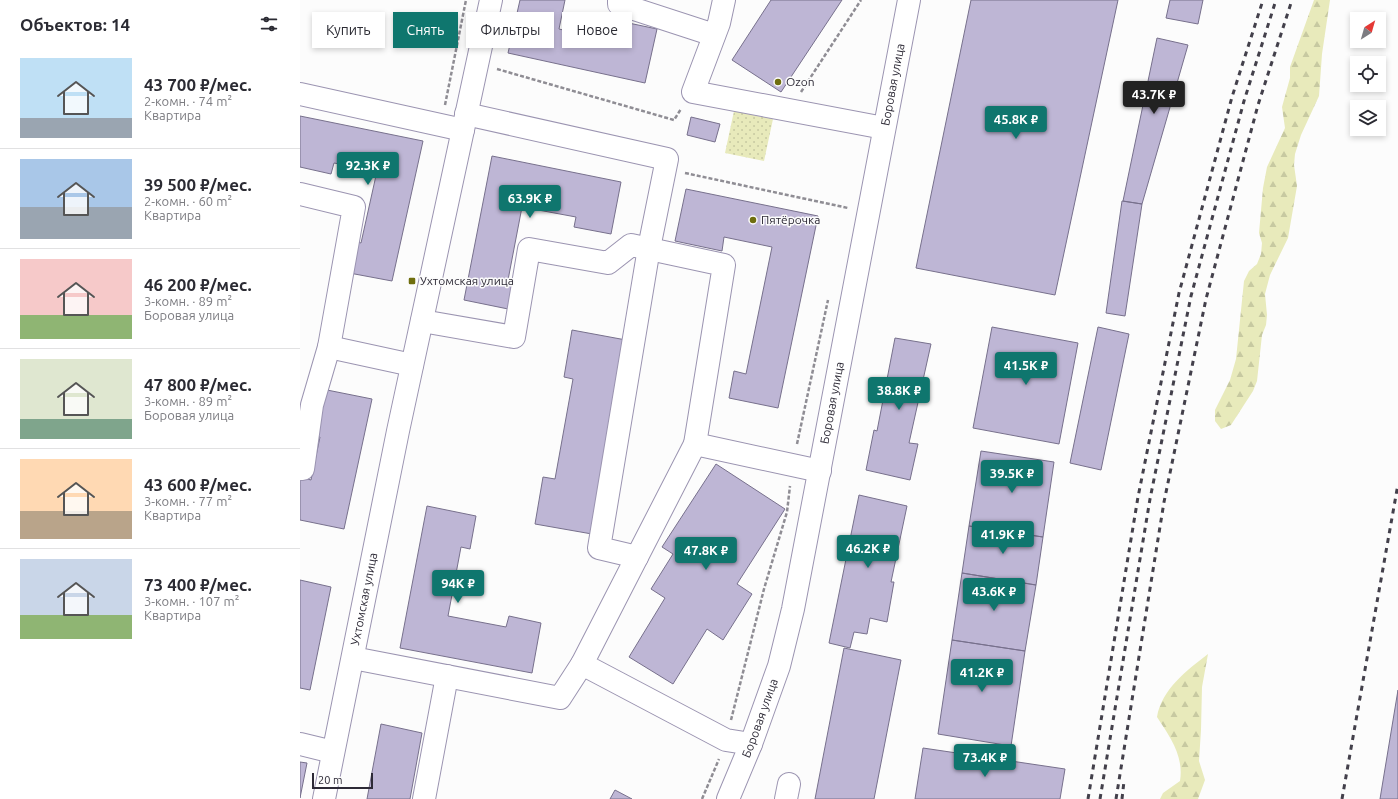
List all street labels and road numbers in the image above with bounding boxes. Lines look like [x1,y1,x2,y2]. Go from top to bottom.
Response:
street label: Боровая улица [878,42,907,127]
street label: Боровая улица [818,361,846,445]
street label: Ухтомская улица [348,552,379,646]
street label: Боровая улица [739,677,780,760]

